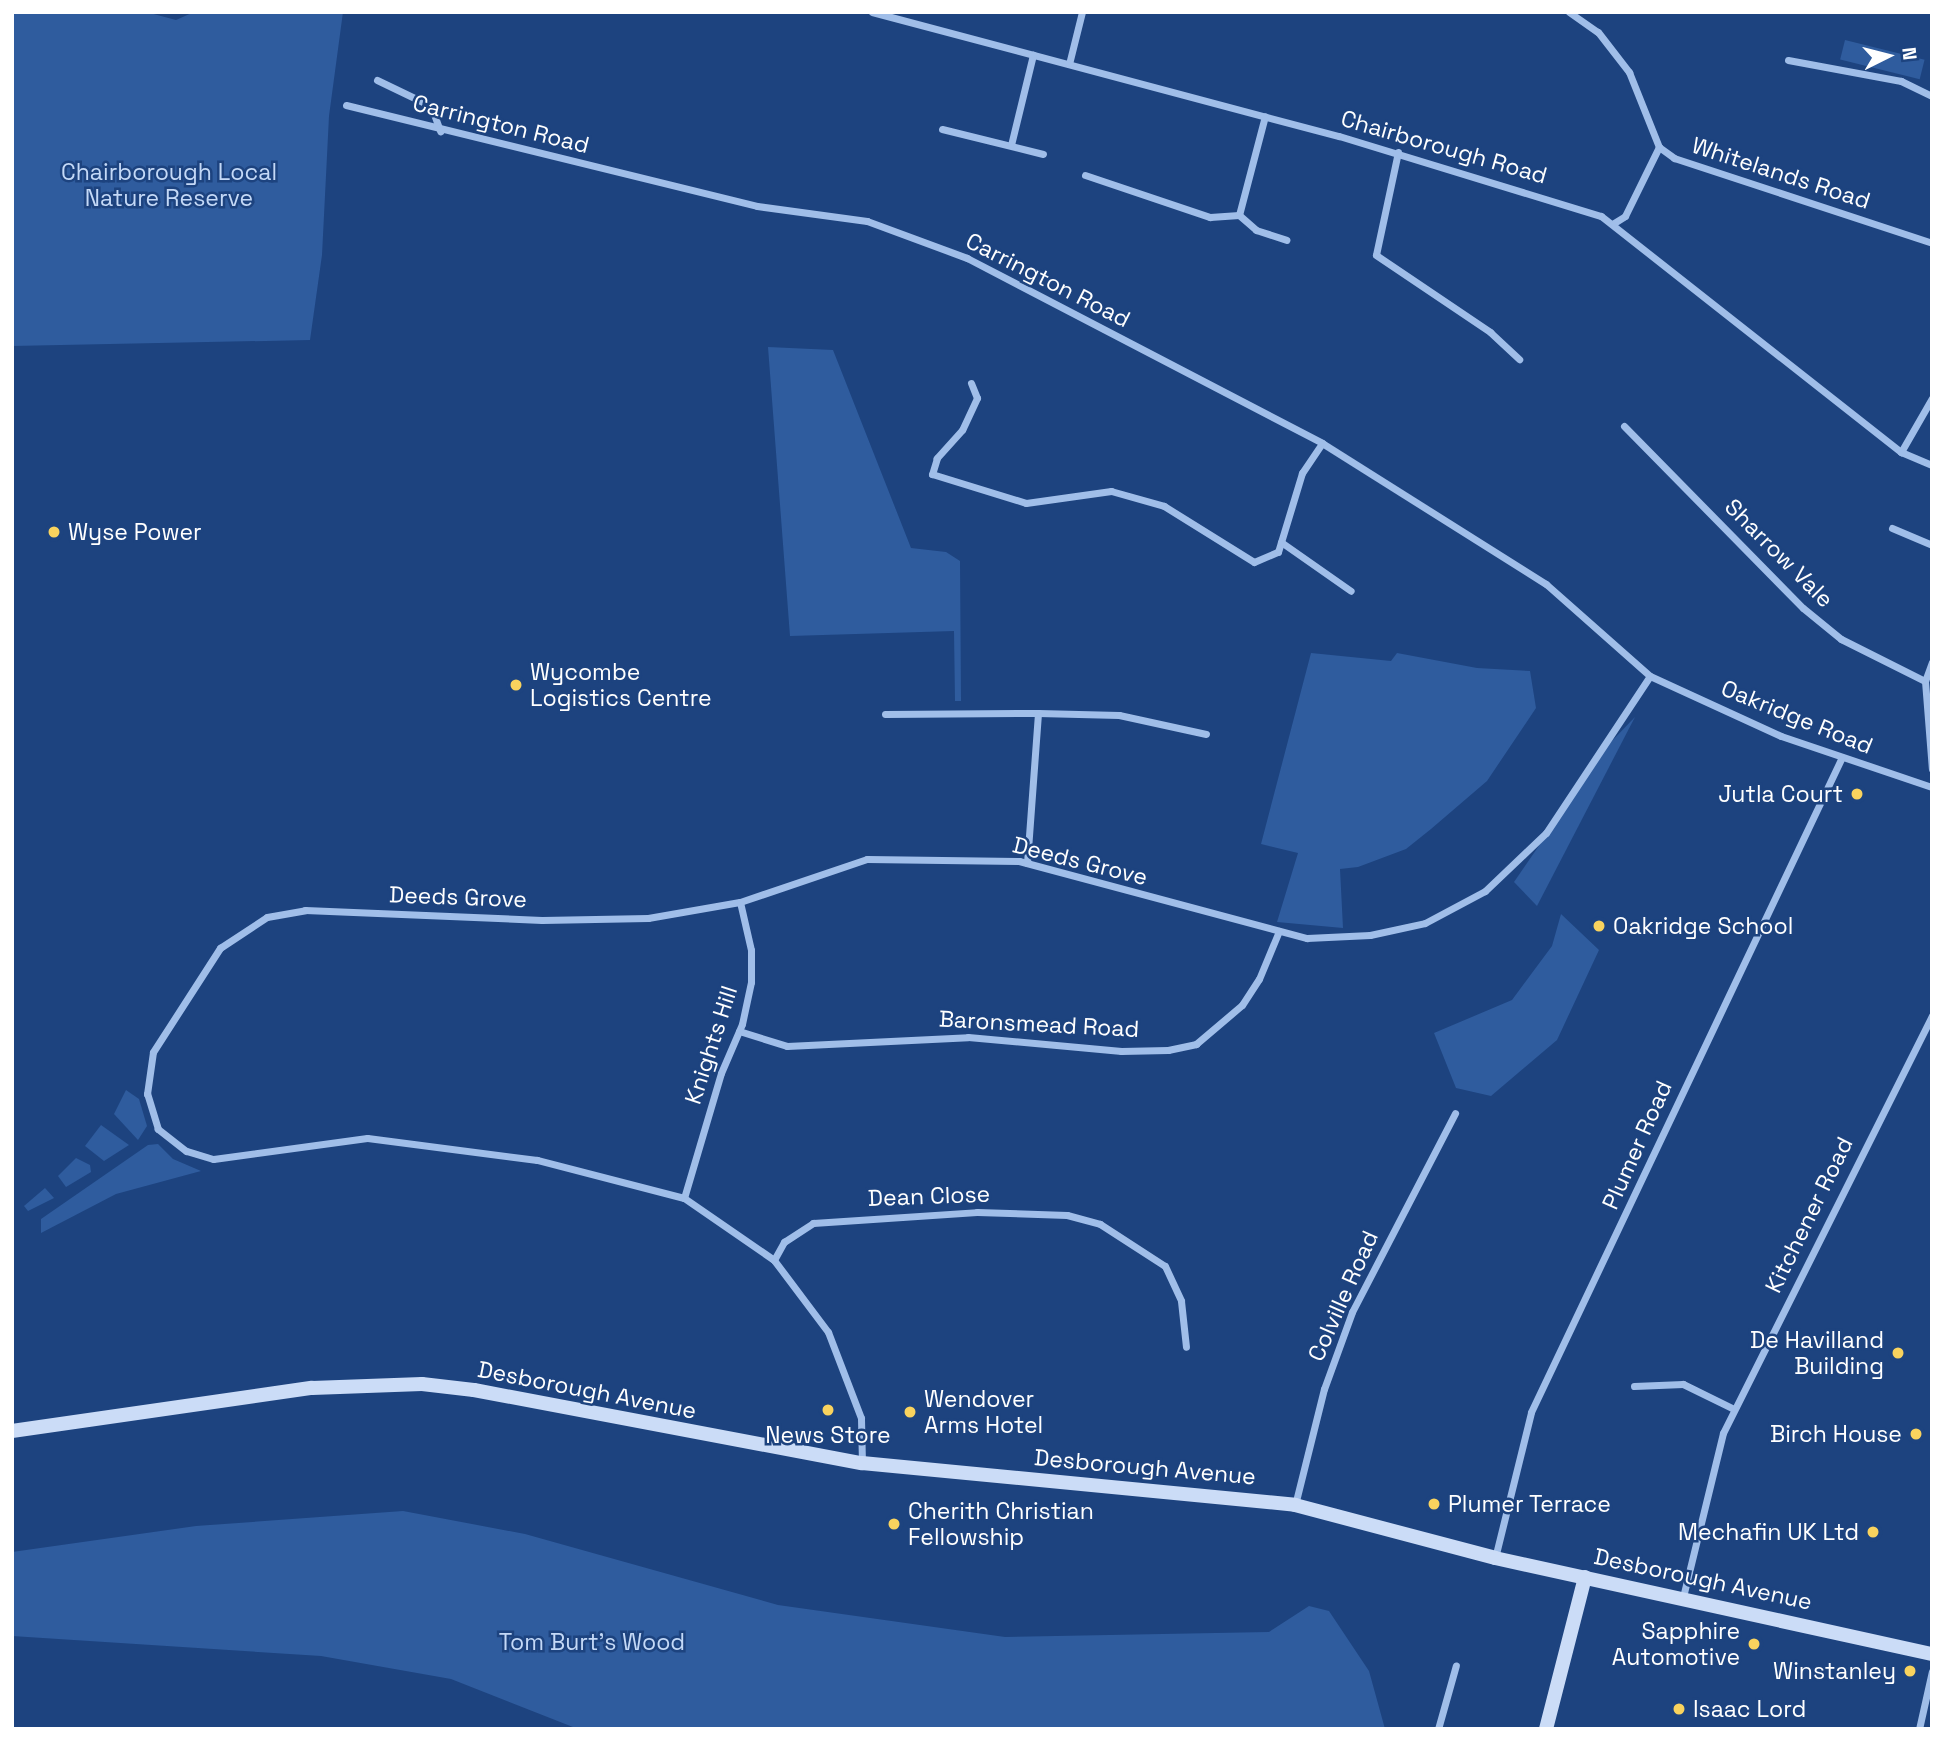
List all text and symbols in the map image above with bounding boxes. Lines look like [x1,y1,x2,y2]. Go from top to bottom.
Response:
north arrow [1853,21,1923,91]
text: N [1896,46,1922,61]
street label: Carrington Road [410,89,592,159]
street label: Chairborough Road [1338,104,1550,190]
street label: Whitelands Road [1688,131,1874,215]
park label: Chairborough Local Nature Reserve [61,158,277,212]
street label: Carrington Road [961,227,1135,333]
street label: Sharrow Vale [1719,493,1839,613]
place label: Wyse Power [68,518,202,546]
marker: Wyse Power [46,524,62,540]
place label: Wycombe Logistics Centre [530,658,712,712]
street label: Oakridge Road [1717,674,1877,760]
marker: Wycombe Logistics Centre [508,677,524,693]
place label: Jutla Court [1718,780,1843,808]
marker: Jutla Court [1849,786,1865,802]
street label: Deeds Grove [1010,831,1150,891]
street label: Deeds Grove [389,881,527,913]
place label: Oakridge School [1613,912,1793,940]
marker: Oakridge School [1591,918,1607,934]
street label: Knights Hill [679,982,743,1108]
street label: Baronsmead Road [938,1005,1140,1043]
street label: Plumer Road [1596,1076,1678,1214]
street label: Kitchener Road [1759,1133,1859,1297]
street label: Dean Close [867,1180,991,1212]
street label: Colville Road [1302,1226,1384,1366]
place label: De Havilland Building [1750,1326,1884,1380]
marker: De Havilland Building [1890,1345,1906,1361]
street label: Desborough Avenue [475,1355,699,1425]
place label: Wendover Arms Hotel [924,1385,1043,1439]
marker: News Store [820,1402,836,1418]
marker: Wendover Arms Hotel [902,1404,918,1420]
place label: Birch House [1770,1420,1902,1448]
place label: News Store [765,1421,891,1449]
marker: Birch House [1908,1426,1924,1442]
street label: Desborough Avenue [1033,1444,1257,1490]
place label: Plumer Terrace [1448,1490,1612,1518]
marker: Plumer Terrace [1426,1496,1442,1512]
place label: Cherith Christian Fellowship [908,1497,1094,1551]
marker: Cherith Christian Fellowship [886,1516,902,1532]
place label: Mechafin UK Ltd [1678,1518,1859,1546]
marker: Mechafin UK Ltd [1865,1524,1881,1540]
street label: Desborough Avenue [1591,1542,1815,1616]
place label: Sapphire Automotive [1612,1617,1740,1671]
park label: Tom Burt's Wood [499,1628,685,1656]
marker: Sapphire Automotive [1746,1636,1762,1652]
place label: Winstanley [1773,1657,1896,1685]
marker: Winstanley [1902,1663,1918,1679]
place label: Isaac Lord [1693,1695,1806,1723]
marker: Isaac Lord [1671,1701,1687,1717]

